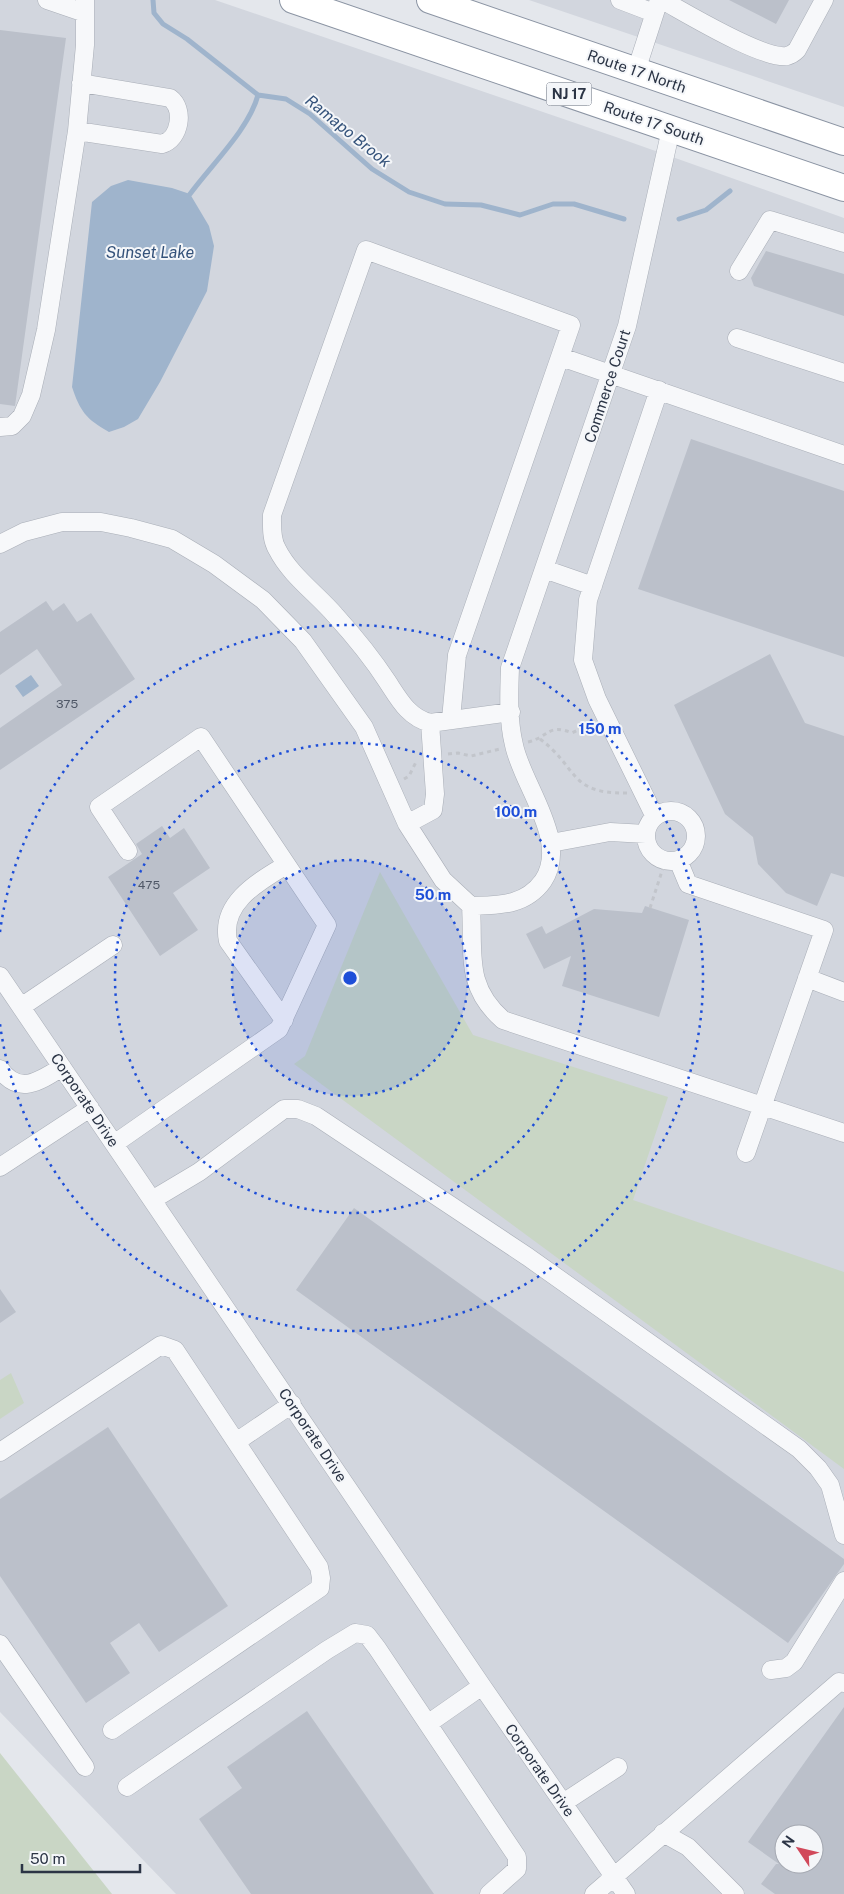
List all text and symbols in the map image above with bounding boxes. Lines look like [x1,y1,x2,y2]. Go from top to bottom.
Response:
street label: Route 17 North [585,46,689,96]
road number: NJ 17 [546,82,592,106]
water label: Ramapo Brook [301,91,395,171]
street label: Route 17 South [601,98,707,148]
water label: Sunset Lake [106,243,195,262]
street label: Commerce Court [581,327,633,445]
house number: 375 [56,697,78,711]
text: 150 m [578,720,622,737]
text: 100 m [495,803,537,820]
house number: 475 [138,878,161,892]
text: 50 m [415,886,451,903]
centre of rings [341,969,359,987]
street label: Corporate Drive [47,1050,123,1150]
street label: Corporate Drive [275,1385,351,1485]
street label: Corporate Drive [502,1720,578,1820]
north arrow [774,1824,824,1874]
text: N [779,1832,798,1851]
scale bar [22,1842,140,1874]
text: 50 m [30,1850,65,1867]

